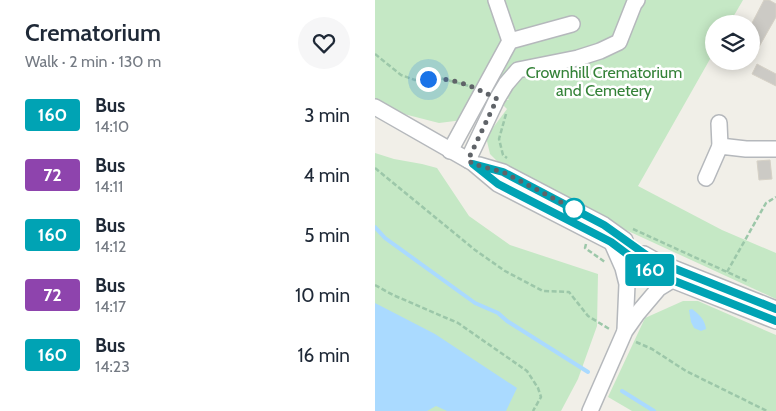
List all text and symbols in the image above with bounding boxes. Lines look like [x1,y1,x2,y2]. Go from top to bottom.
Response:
map controls [705,15,760,70]
button: layers [705,15,760,70]
button: heart [298,17,350,69]
text: Crematorium [25,18,161,47]
text: Walk · 2 min · 130 m [25,52,161,71]
park label: Crownhill Crematorium and Cemetery [526,63,682,100]
your location [416,67,441,92]
text: Bus [95,94,125,117]
text: 160 [38,104,67,126]
text: 3 min [304,104,350,127]
text: 14:10 [95,117,129,136]
text: Bus [95,154,125,177]
text: 72 [43,164,62,186]
text: 4 min [303,164,350,187]
text: 14:11 [95,177,123,196]
unlabelled marker [563,198,585,220]
text: Bus [95,214,125,237]
text: 160 [38,224,67,246]
text: 5 min [304,224,350,247]
text: 14:12 [95,237,126,256]
line badge: 160 [621,254,679,286]
text: 160 [635,259,665,281]
text: Bus [95,274,125,297]
text: 72 [43,284,62,306]
text: 10 min [295,284,350,307]
text: 14:17 [95,297,126,316]
text: Bus [95,334,125,357]
text: 160 [38,344,67,366]
text: 16 min [297,344,350,367]
text: 14:23 [95,357,130,376]

